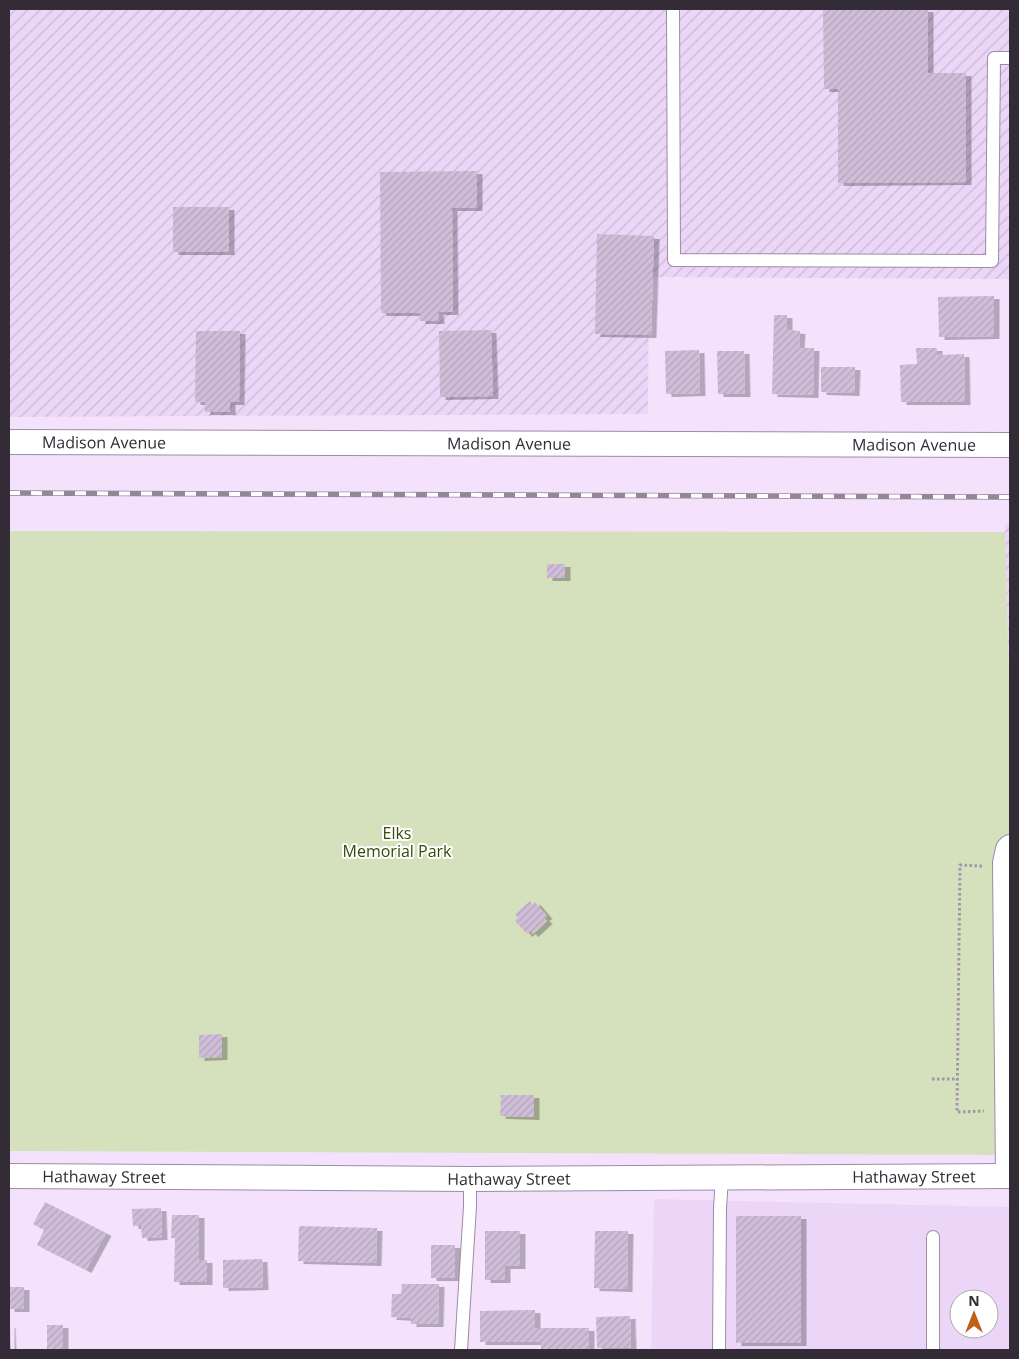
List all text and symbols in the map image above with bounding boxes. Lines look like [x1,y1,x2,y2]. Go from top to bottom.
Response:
street label: Madison Avenue [42,431,166,453]
street label: Madison Avenue [447,432,571,455]
street label: Madison Avenue [852,434,976,456]
park label: Elks Memorial Park [343,822,452,862]
street label: Hathaway Street [42,1165,166,1188]
street label: Hathaway Street [852,1165,976,1188]
street label: Hathaway Street [447,1167,571,1190]
north arrow [949,1289,999,1339]
text: N [968,1291,980,1310]

